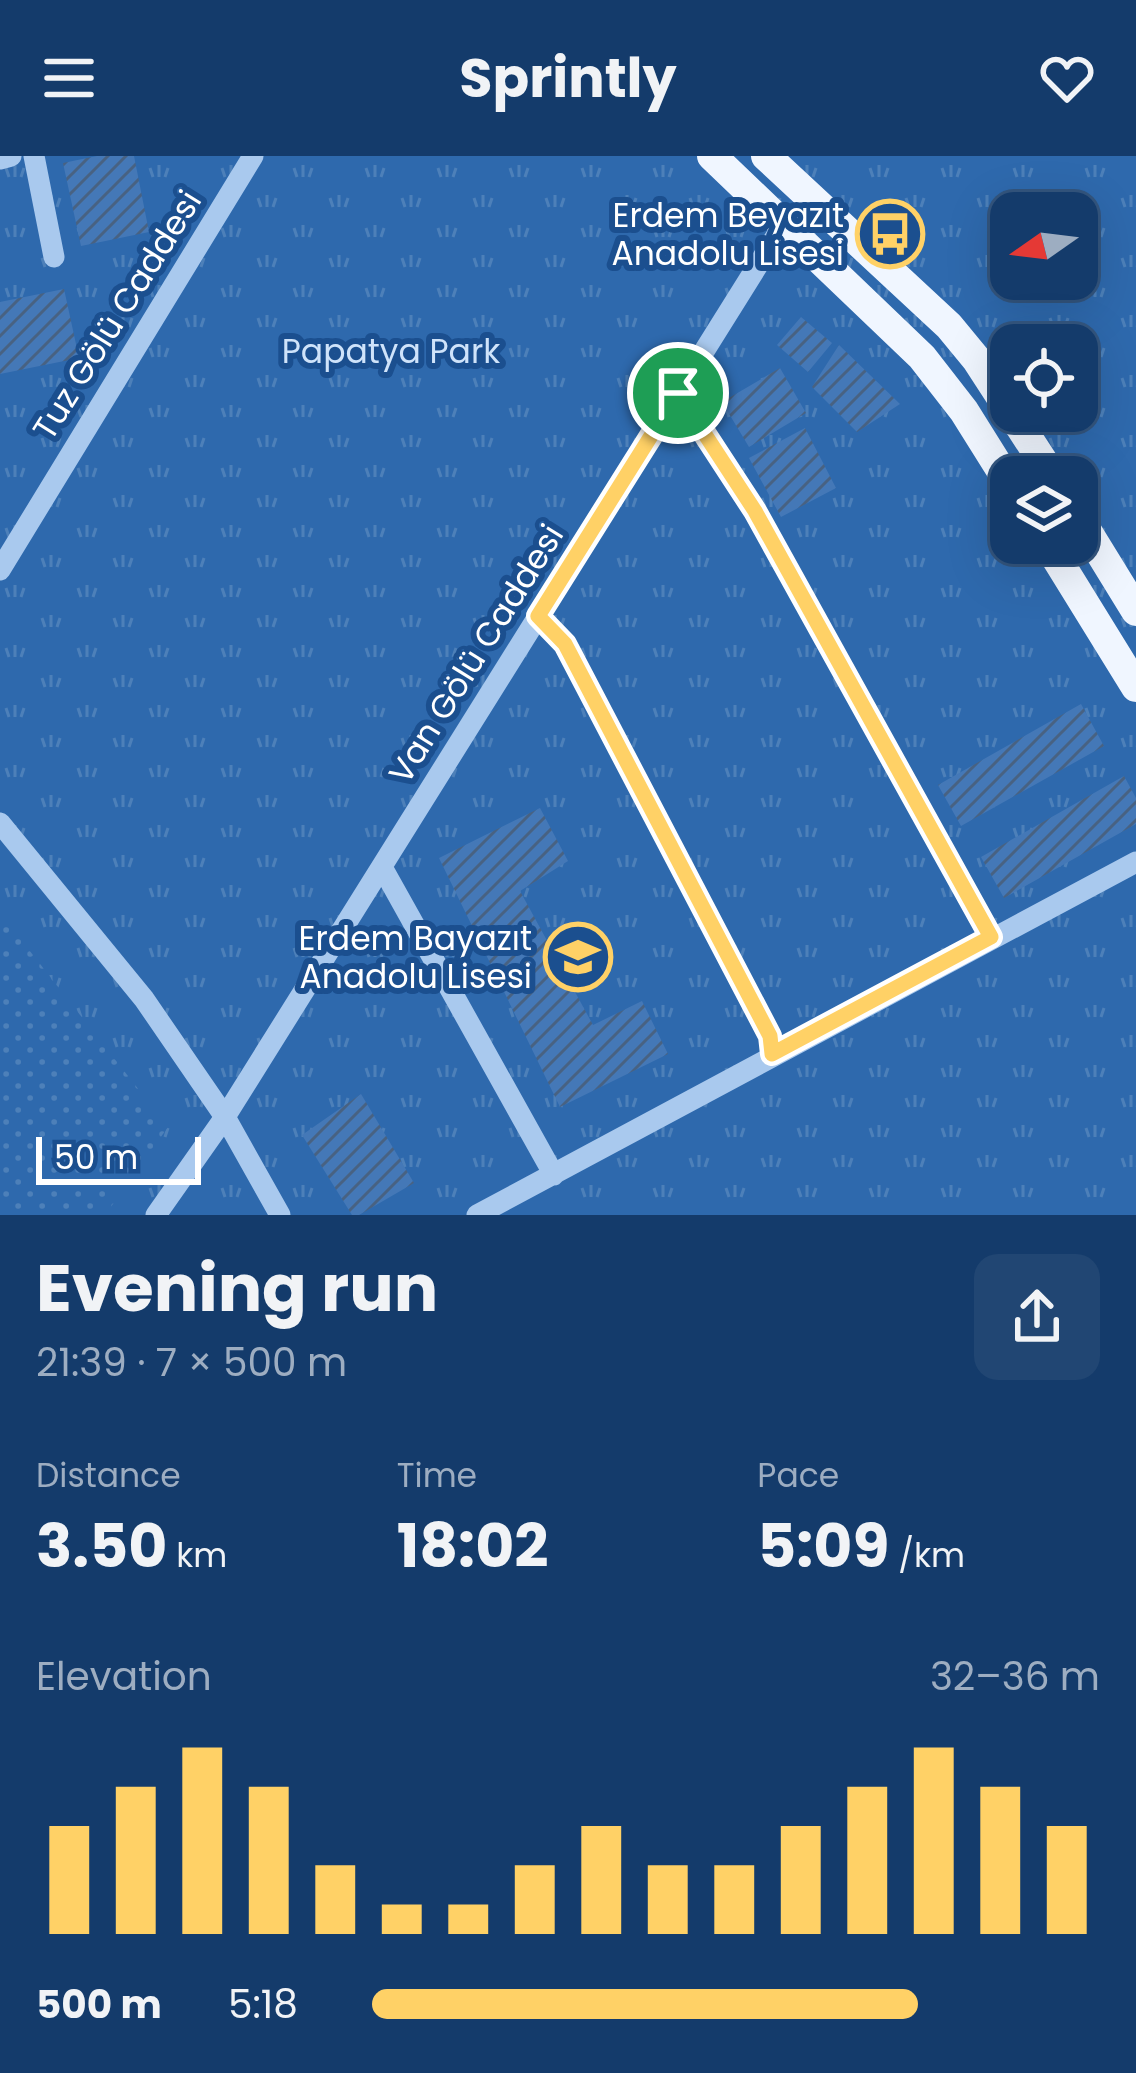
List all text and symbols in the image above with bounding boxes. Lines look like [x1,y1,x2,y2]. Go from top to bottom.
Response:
text: Sprintly [459,40,677,116]
icon: menu [36,45,102,111]
icon: heart [1034,45,1100,111]
street label: Tuz Gölü Caddesi [21,181,213,449]
place label: Erdem Beyazıt Anadolu Lisesi [611,192,844,277]
north arrow [990,192,1098,300]
map controls [990,192,1098,564]
bus stop icon: Erdem Beyazıt Anadolu Lisesi [855,199,925,269]
button: locate [990,324,1098,432]
park label: Papatya Park [282,328,500,375]
pin [627,342,729,444]
icon: arrive [645,360,711,426]
button: layers [990,456,1098,564]
street label: Van Gölü Caddesi [377,515,575,793]
place label: Erdem Bayazıt Anadolu Lisesi [299,915,532,1000]
school or university icon: Erdem Bayazıt Anadolu Lisesi [543,922,613,992]
scale bar [36,1131,201,1184]
text: 50 m [54,1134,138,1181]
text: Evening run [36,1242,438,1334]
button: share [974,1254,1100,1380]
text: 21:39 · 7 × 500 m [36,1335,347,1390]
text: Distance [36,1452,181,1499]
text: Time [397,1452,477,1499]
text: Pace [757,1452,839,1499]
text: 3.50 [36,1504,167,1588]
text: 18:02 [397,1504,549,1588]
text: 5:09 [757,1504,889,1588]
text: km [167,1532,227,1579]
text: /km [889,1532,965,1579]
text: Elevation [36,1649,212,1704]
text: 32–36 m [930,1649,1100,1704]
text: 500 m [36,1977,162,2032]
text: 5:18 [228,1977,298,2032]

